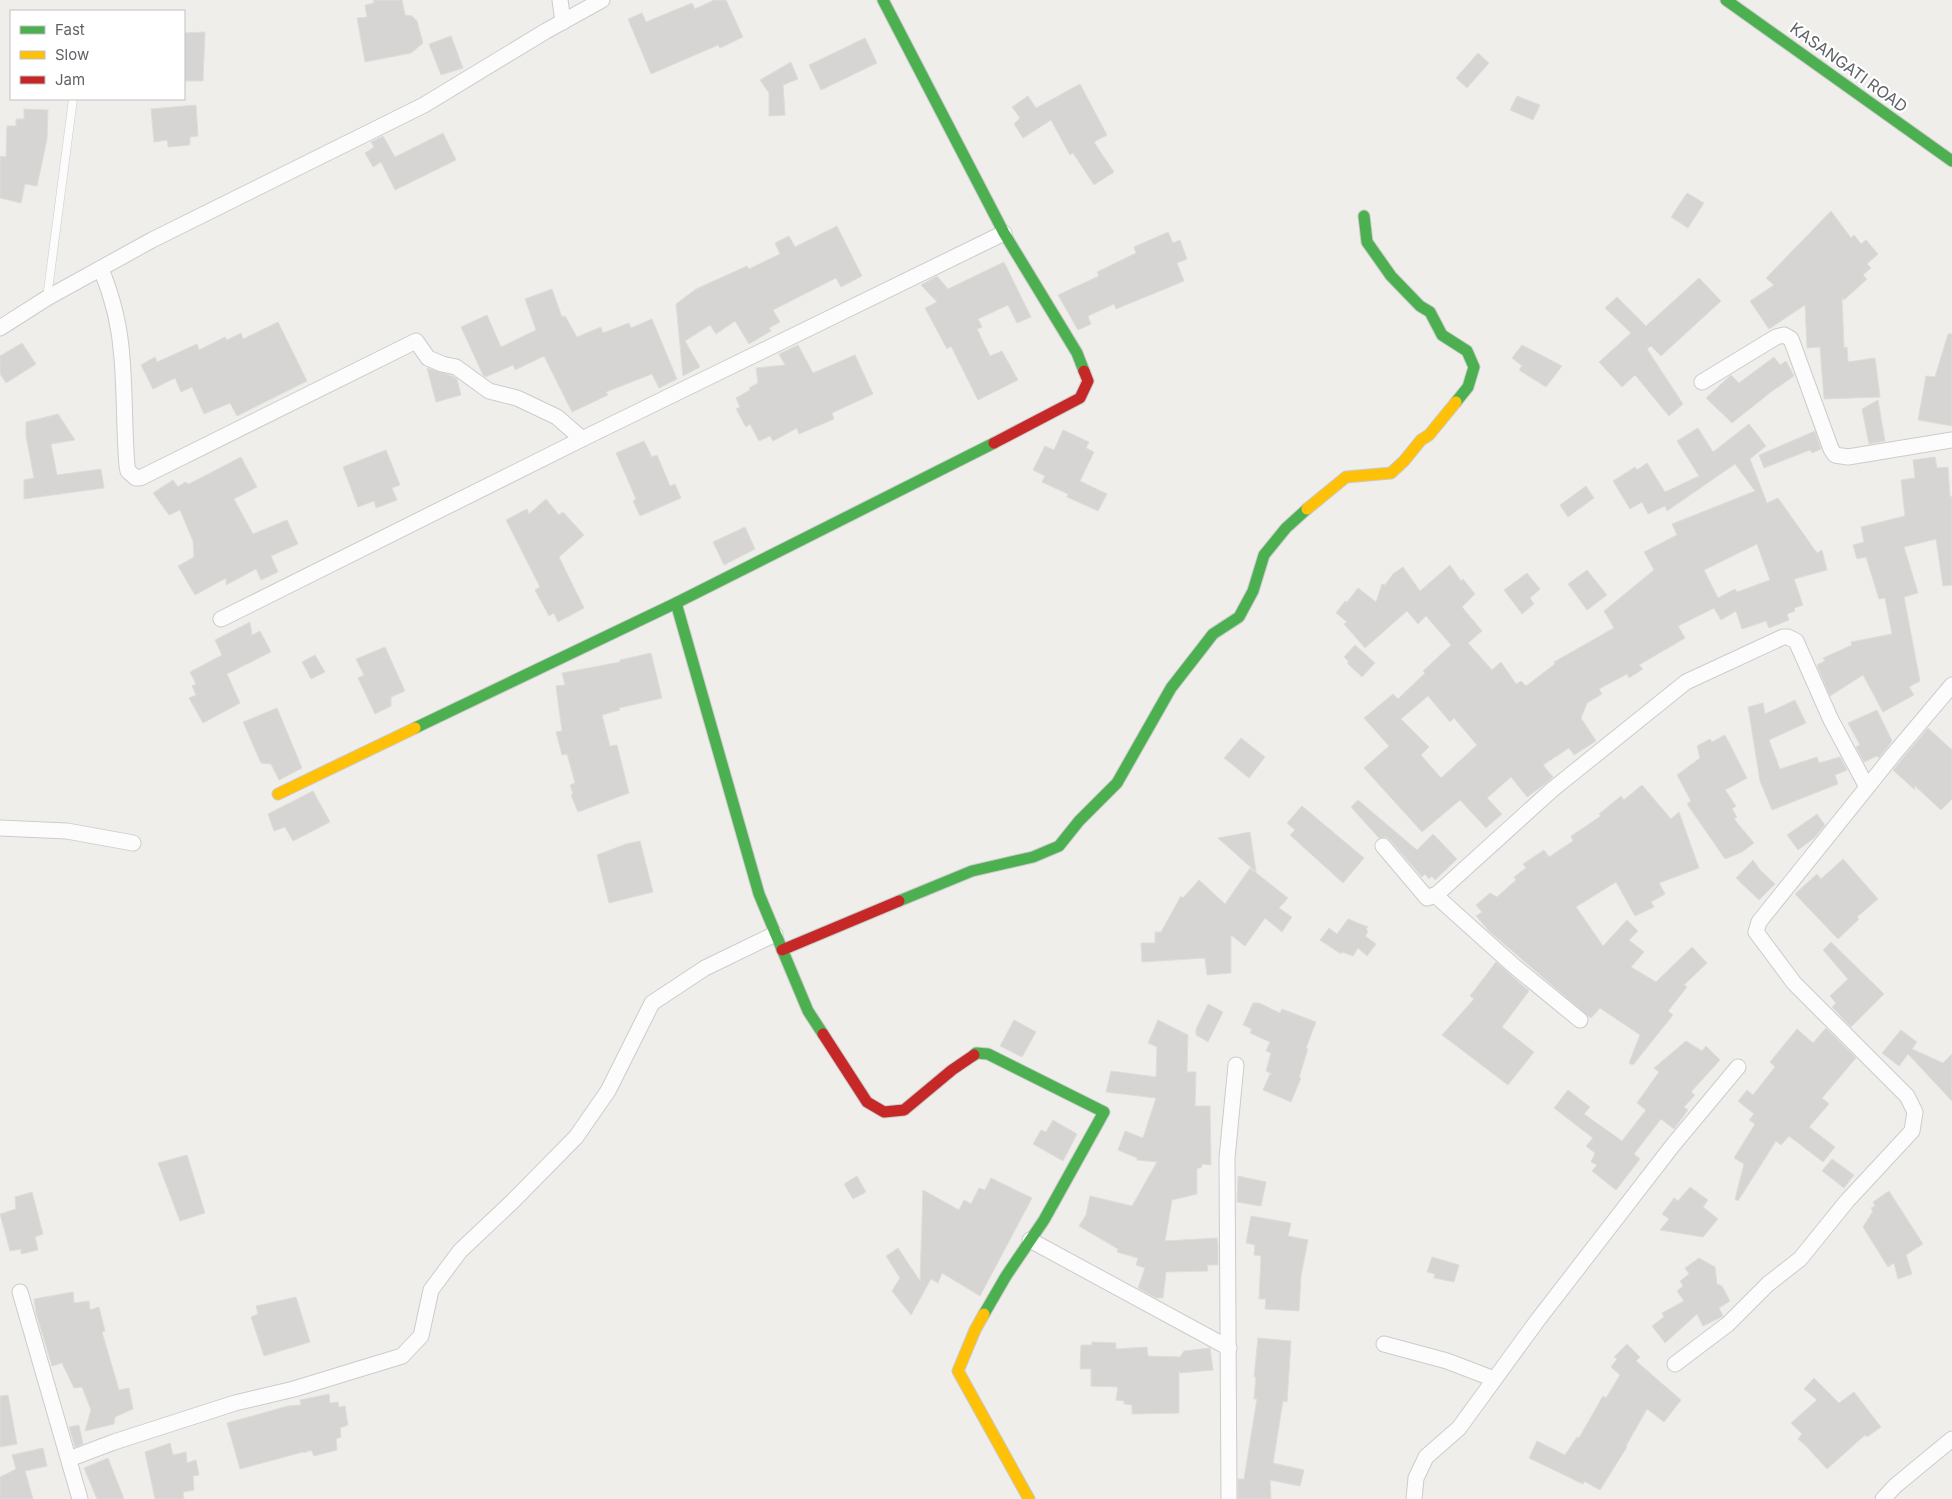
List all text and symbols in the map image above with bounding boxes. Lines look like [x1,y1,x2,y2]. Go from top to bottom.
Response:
legend [10,10,185,100]
street label: KASANGATI ROAD [1786,18,1912,116]
text: Fast [55,20,85,39]
text: Slow [55,45,89,64]
text: Jam [55,70,85,89]

